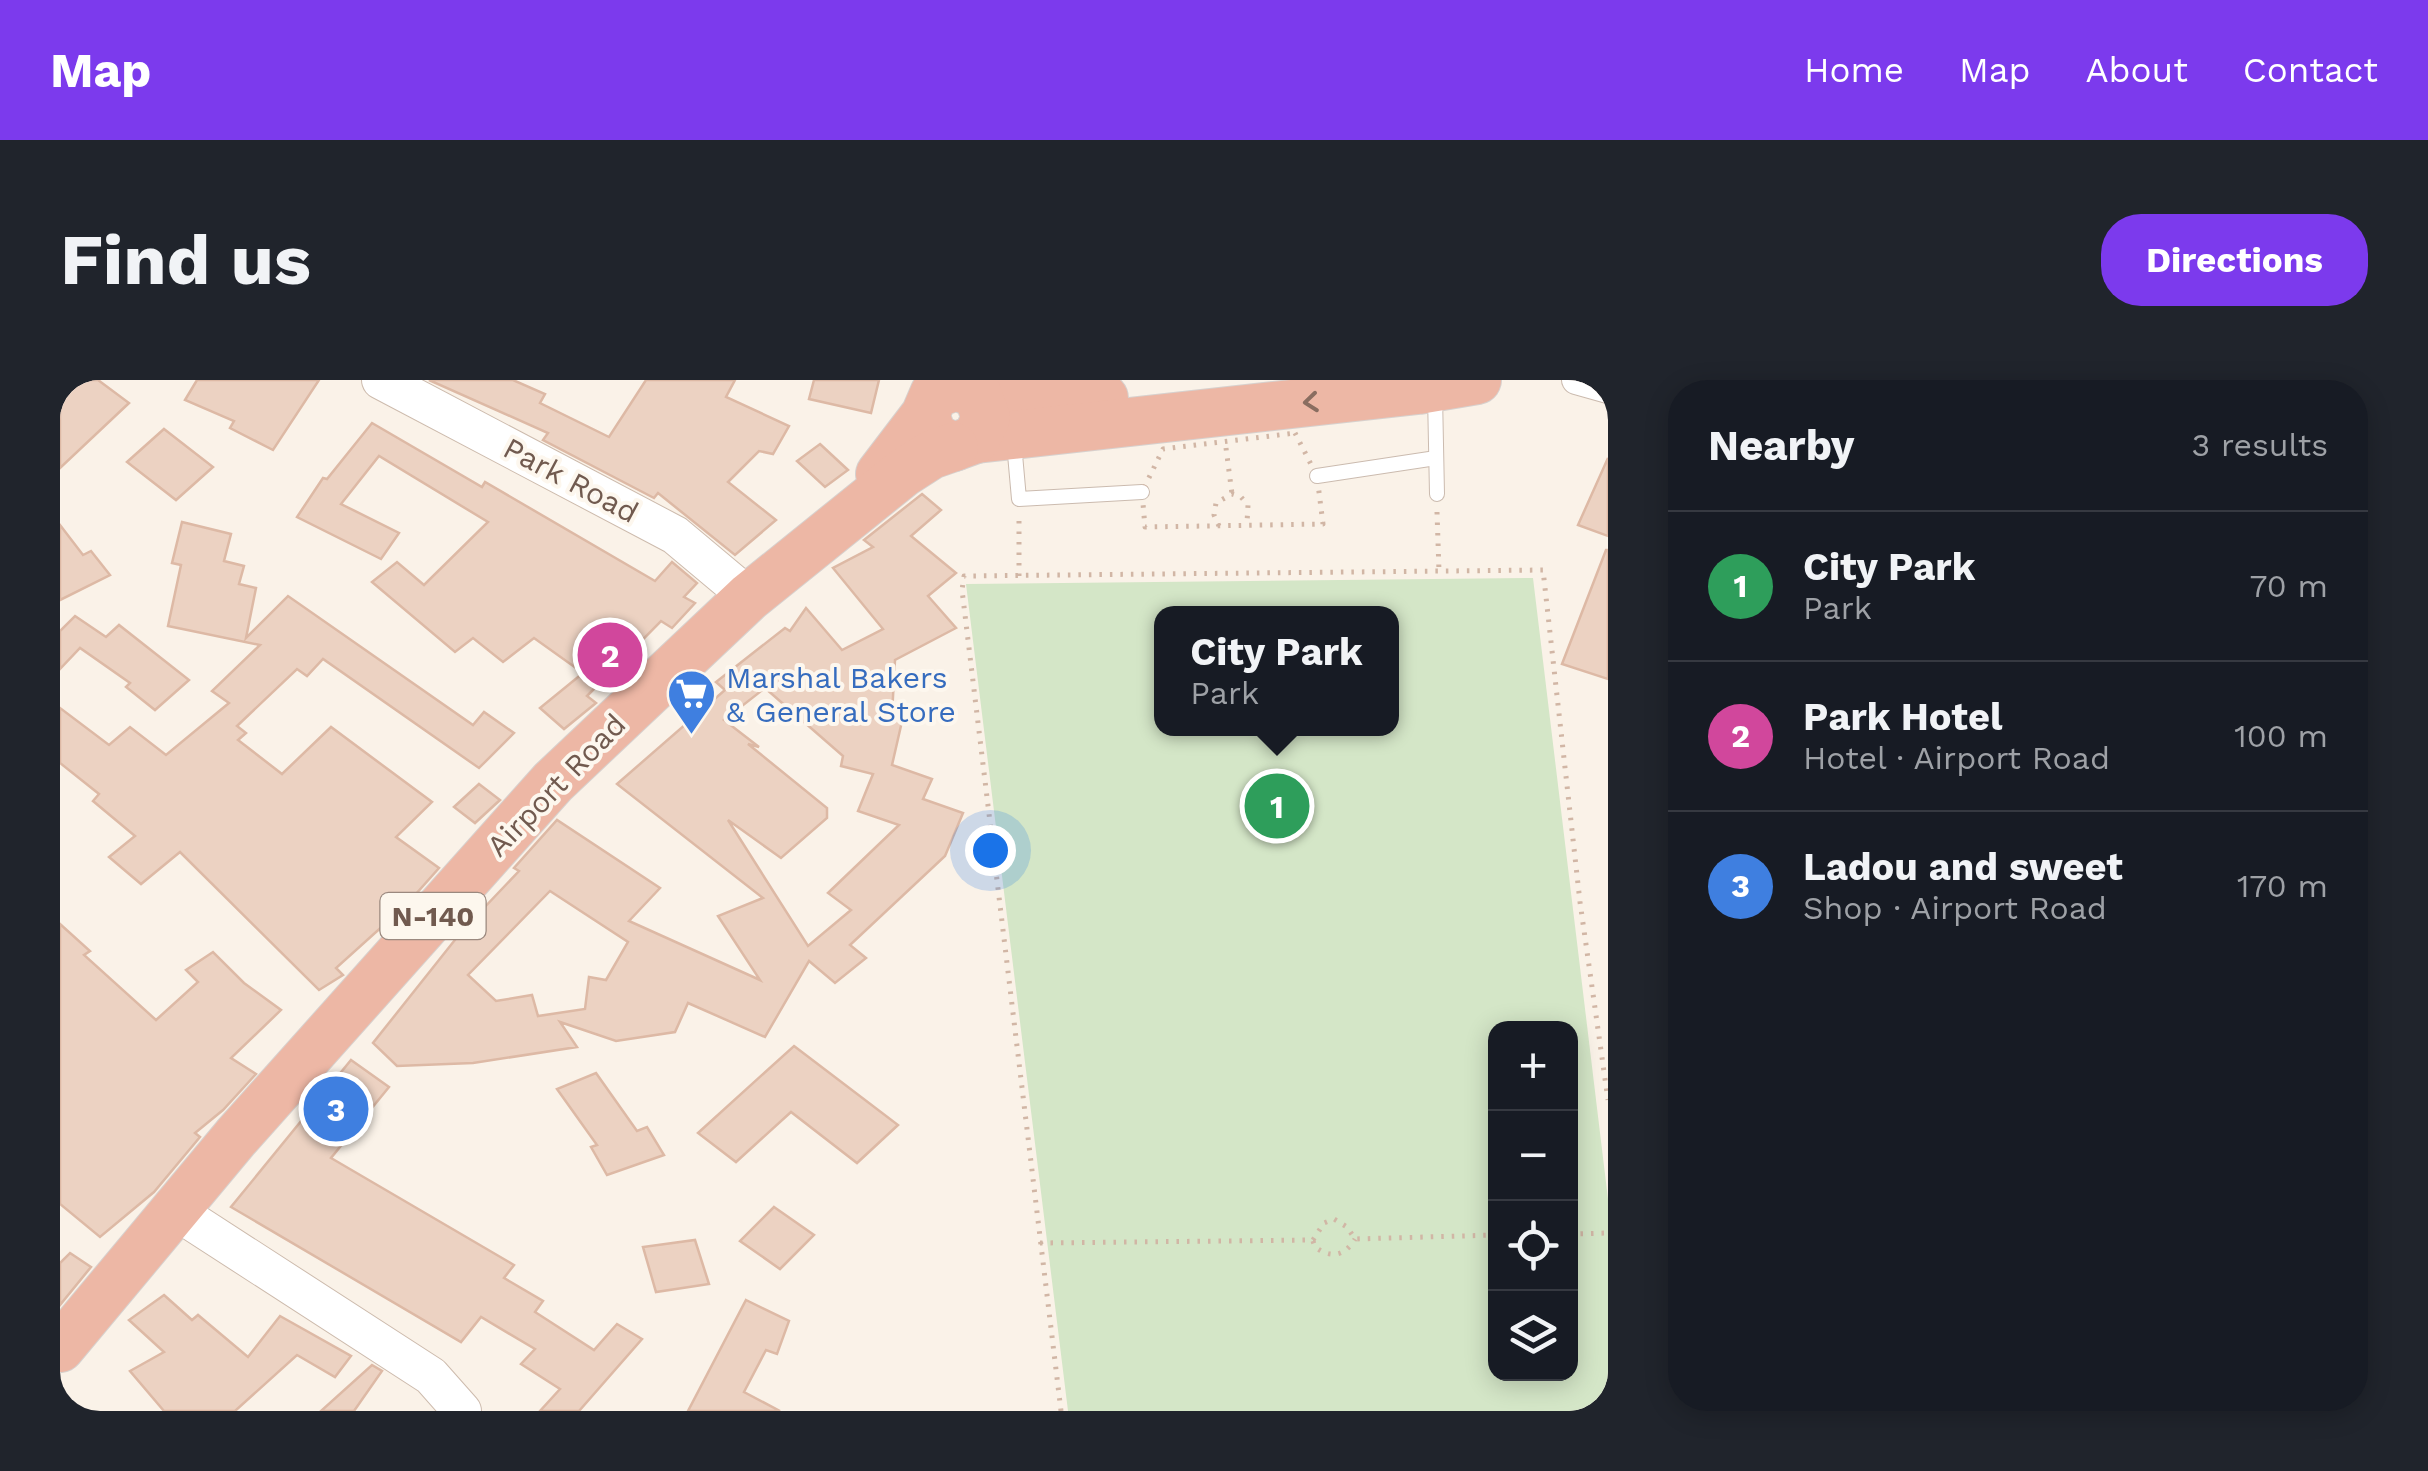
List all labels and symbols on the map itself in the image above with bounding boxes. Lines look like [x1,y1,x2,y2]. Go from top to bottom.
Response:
one-way arrow [1303,391,1319,412]
street label: Park Road [498,430,644,530]
pin: 2 [578,618,642,692]
place label: Marshal Bakers & General Store [726,660,956,729]
supermarket icon: Marshal Bakers & General Store [665,668,717,736]
street label: Airport Road [479,707,633,863]
pin: 1 [1244,768,1310,844]
your location [965,825,1016,876]
road number: N-140 [380,893,486,939]
pin: 3 [304,1072,368,1146]

